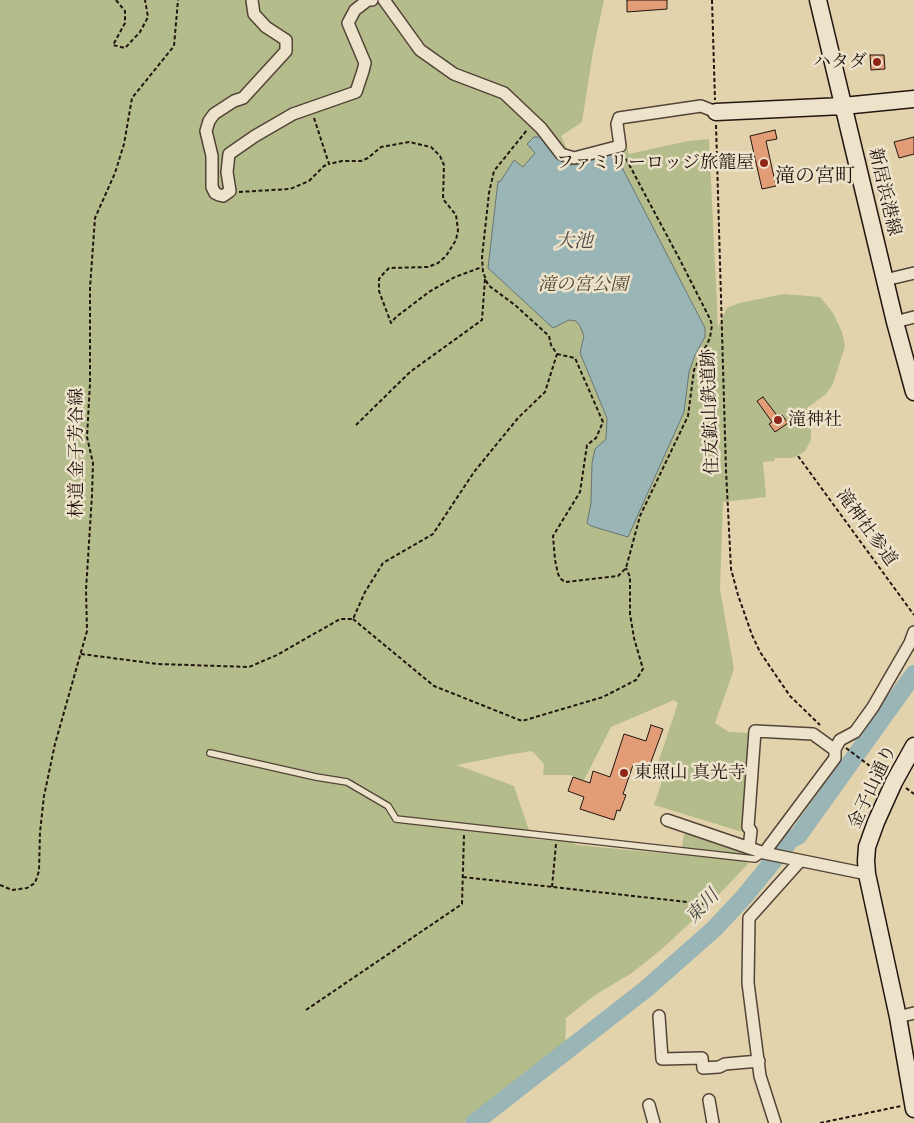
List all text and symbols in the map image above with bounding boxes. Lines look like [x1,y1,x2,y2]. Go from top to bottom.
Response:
place label: ハタダ [813,51,867,73]
marker: ハタダ [871,56,883,68]
street label: 新居浜港線 [863,146,905,238]
place label: ファミリーロッジ旅籠屋 [556,152,754,174]
marker: ファミリーロッジ旅籠屋 [758,157,770,169]
district label: 滝の宮町 [775,165,855,189]
water label: 大池 [555,231,593,253]
park label: 滝の宮公園 [538,274,628,296]
street label: 住友鉱山鉄道跡 [698,349,724,475]
street label: 林道 金子芳谷線 [66,388,88,518]
place label: 滝神社 [788,409,842,431]
marker: 滝神社 [772,414,784,426]
street label: 滝神社参道 [831,485,901,571]
street label: 金子山通り [844,742,902,832]
place label: 東照山 真光寺 [634,762,746,784]
marker: 東照山 真光寺 [618,767,630,779]
water label: 東川 [682,885,724,929]

